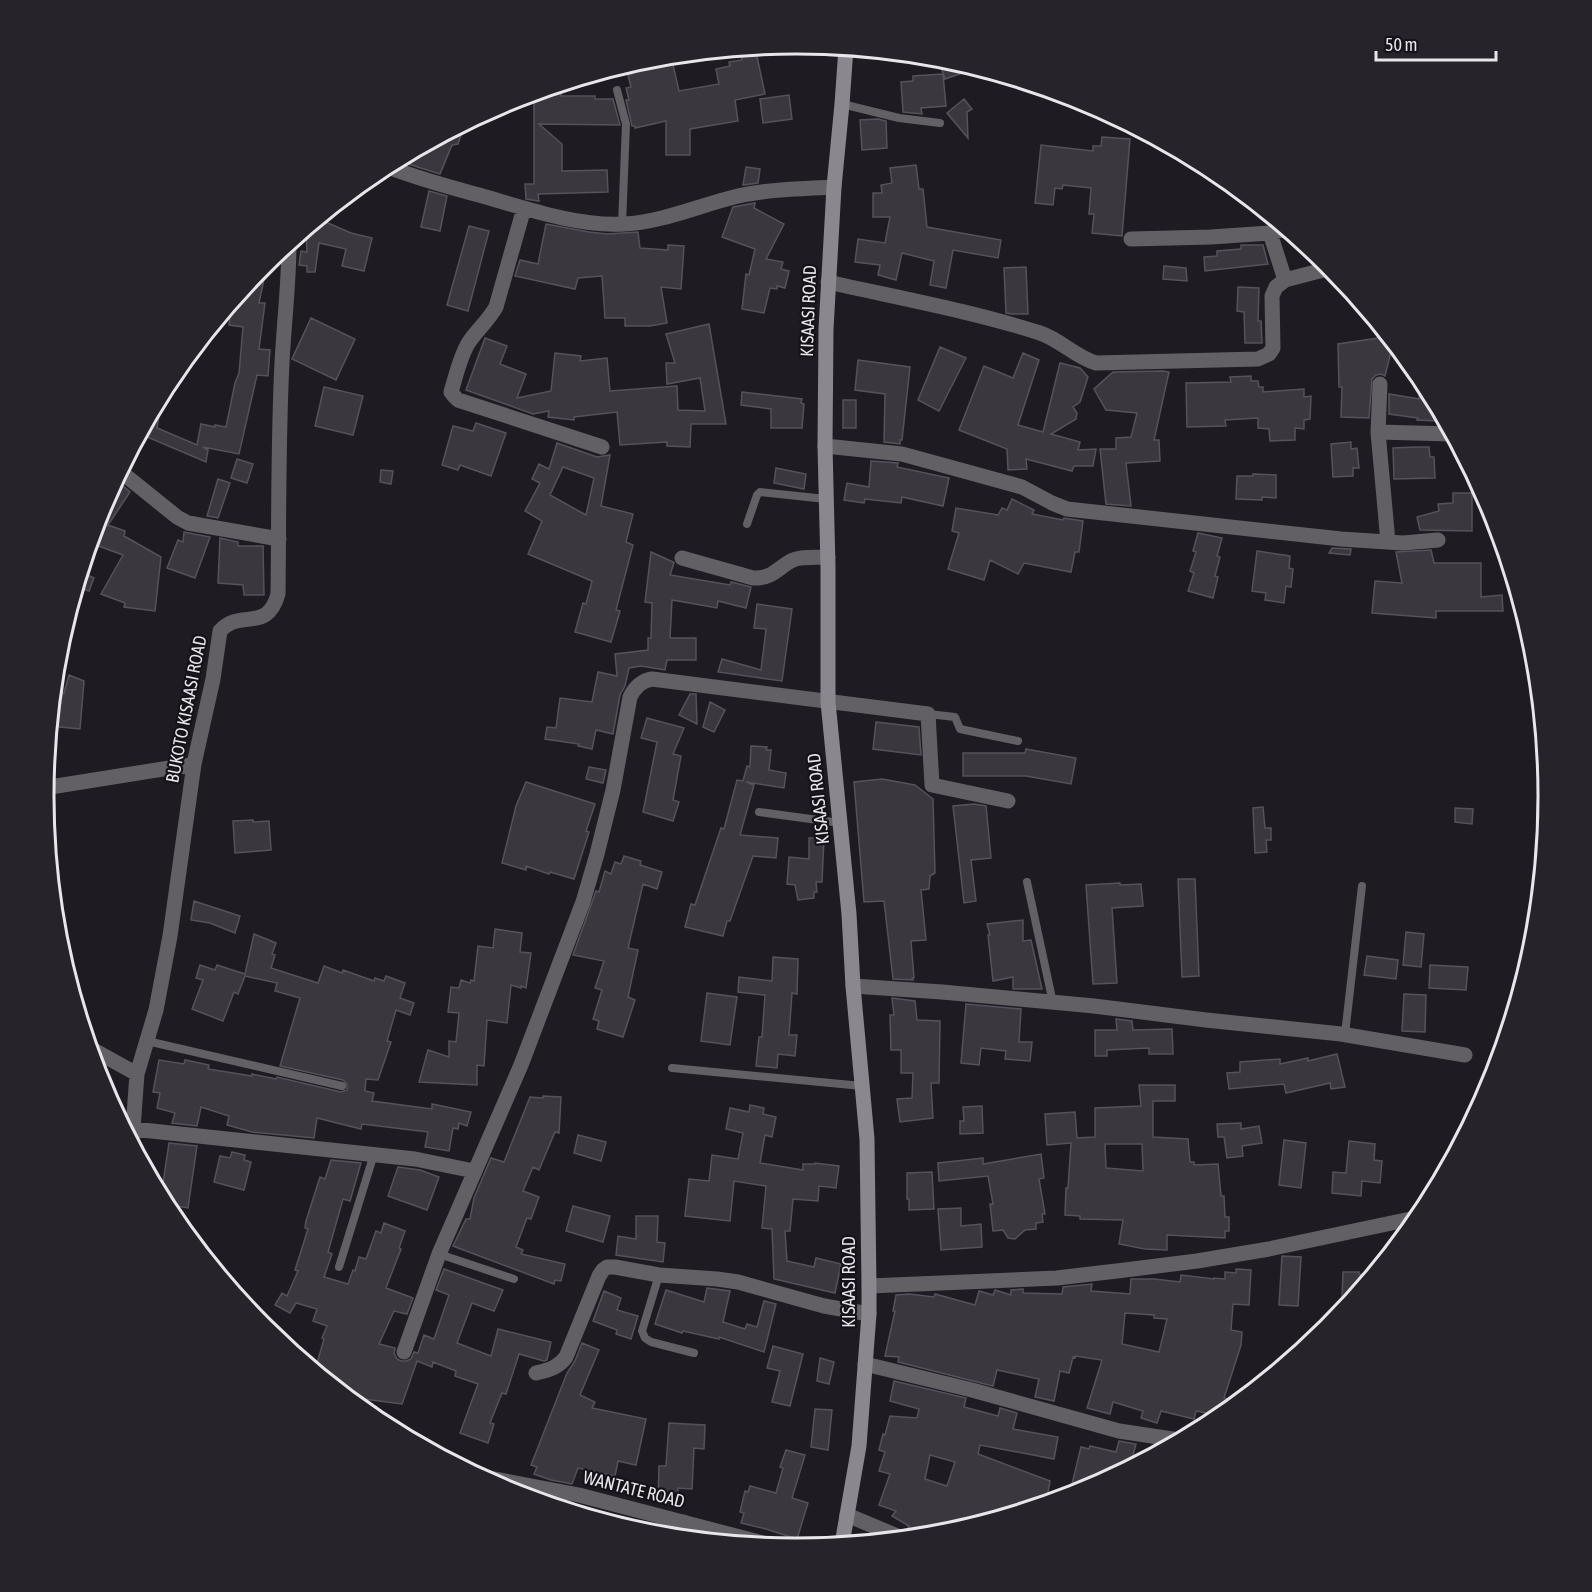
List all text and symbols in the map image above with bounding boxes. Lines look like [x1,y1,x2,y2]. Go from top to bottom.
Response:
scale bar [1376,24,1496,62]
text: 50 m [1385,34,1417,55]
street label: KISAASI ROAD [796,265,820,357]
street label: BUKOTO KISAASI ROAD [161,634,211,784]
street label: KISAASI ROAD [803,752,833,846]
street label: KISAASI ROAD [838,1236,859,1328]
street label: WANTATE ROAD [581,1466,687,1512]

